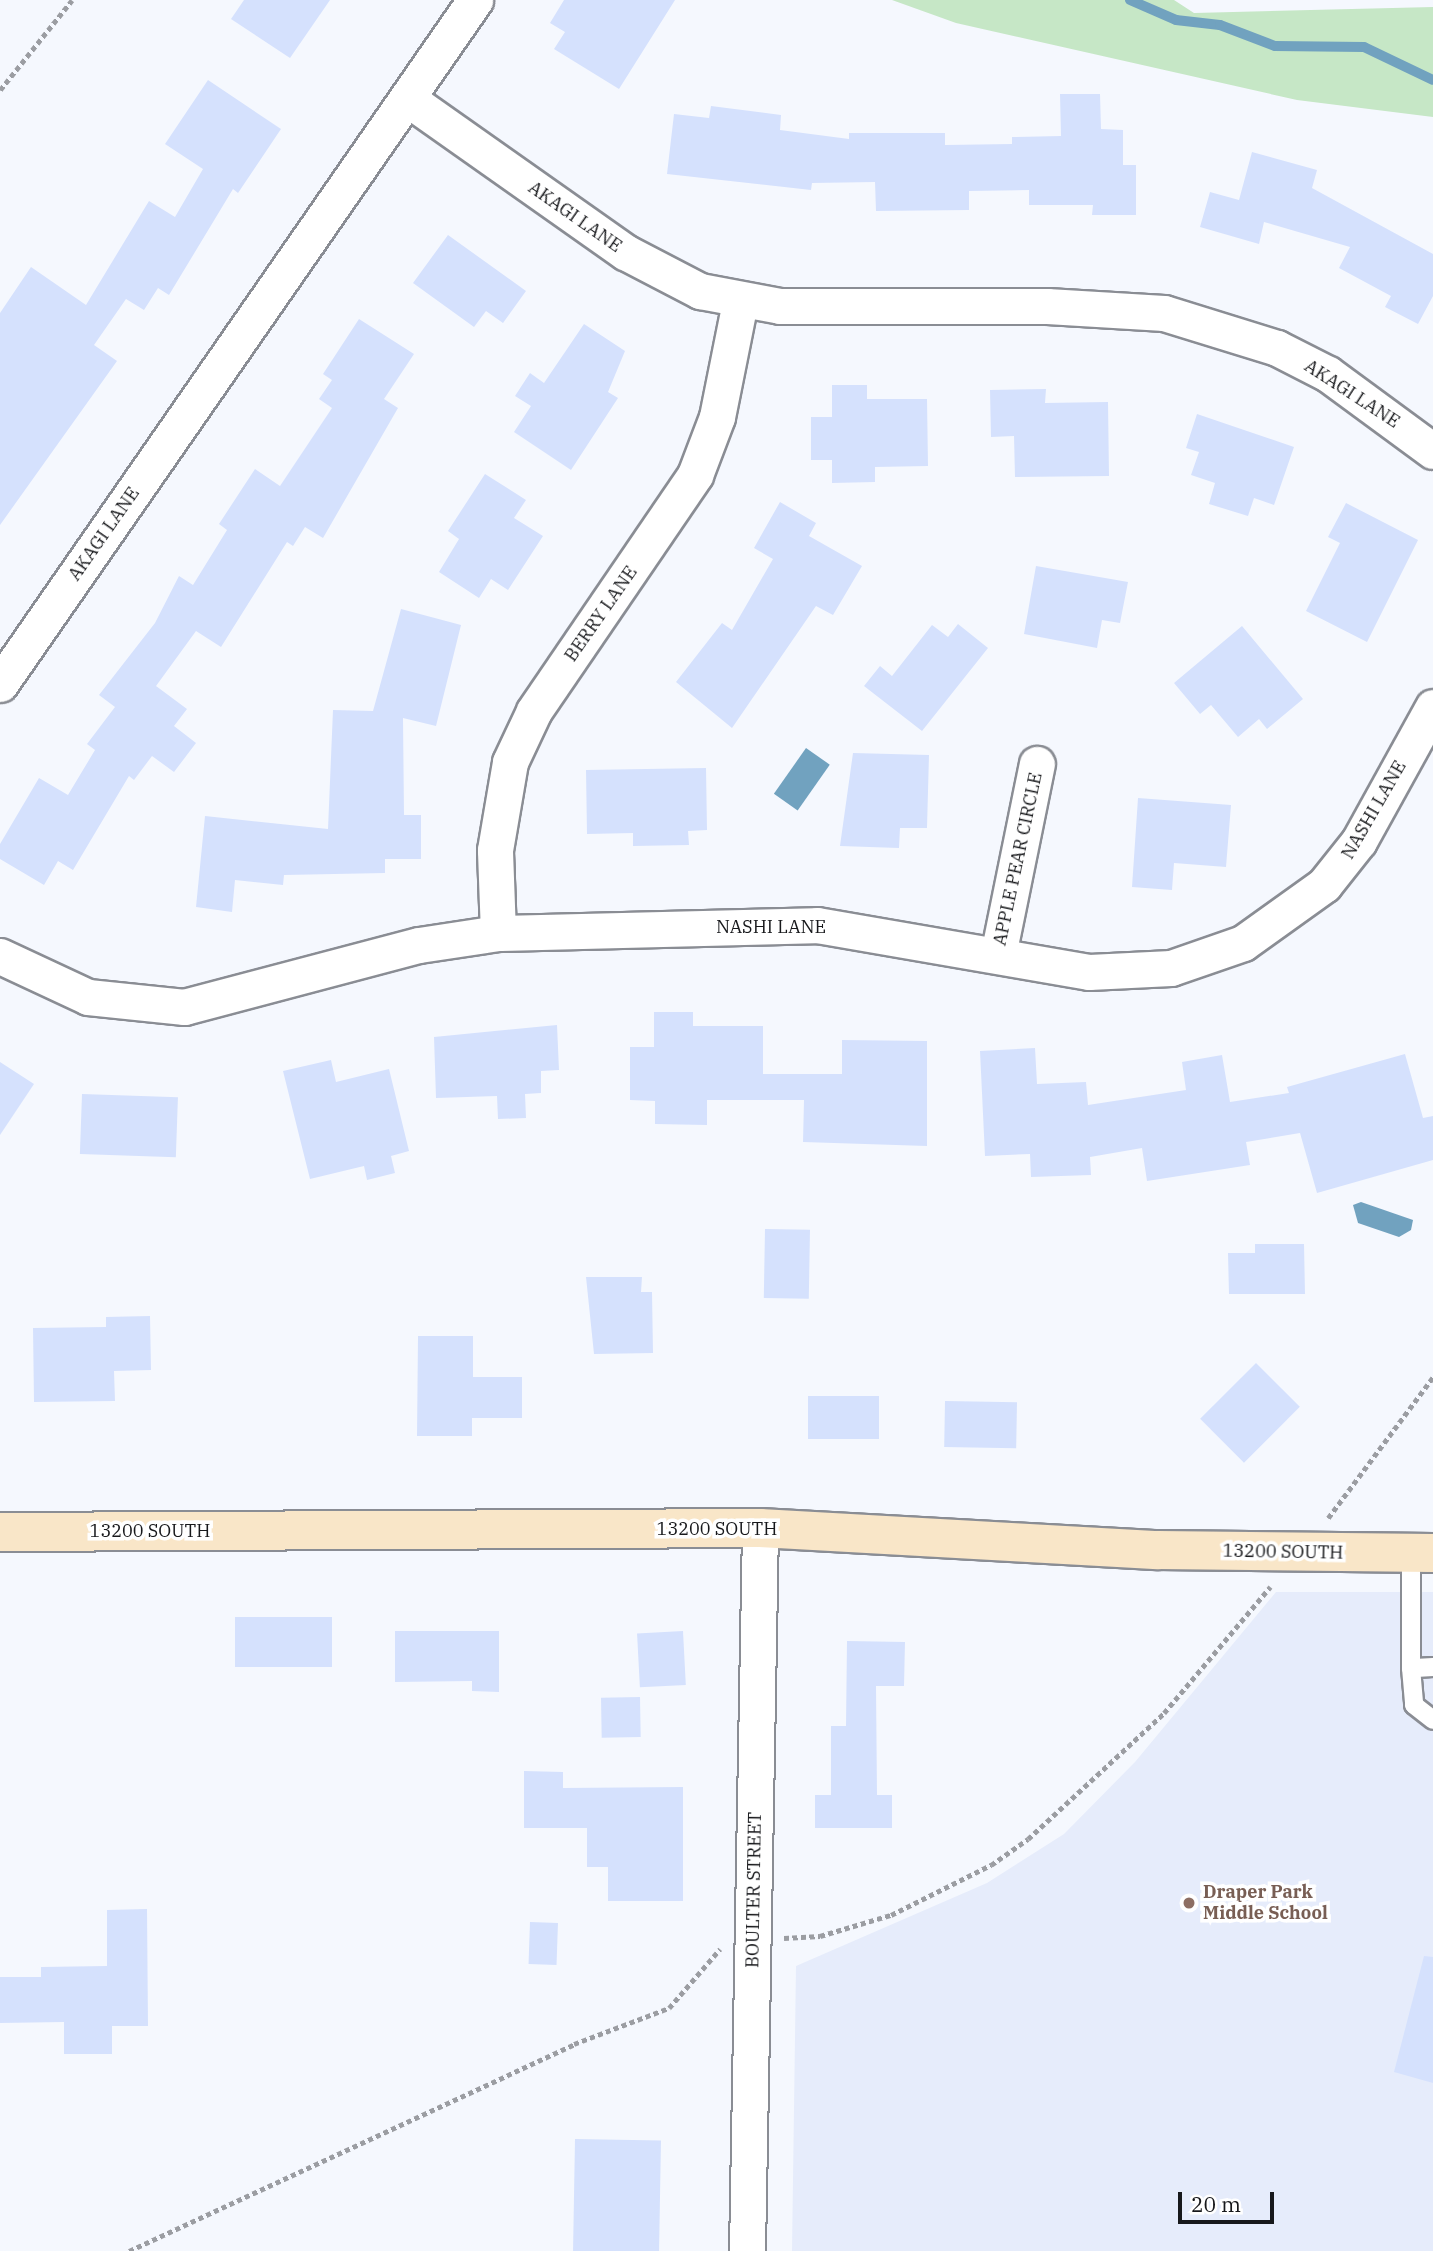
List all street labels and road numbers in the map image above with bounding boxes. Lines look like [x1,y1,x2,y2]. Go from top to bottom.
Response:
street label: AKAGI LANE [524,177,626,257]
street label: AKAGI LANE [1300,355,1404,433]
street label: AKAGI LANE [64,483,144,585]
street label: BERRY LANE [560,562,642,666]
street label: NASHI LANE [1337,757,1411,863]
street label: APPLE PEAR CIRCLE [989,770,1047,948]
street label: NASHI LANE [716,916,826,938]
street label: 13200 SOUTH [657,1518,777,1540]
street label: 13200 SOUTH [90,1520,210,1542]
street label: 13200 SOUTH [1222,1540,1344,1564]
street label: BOULTER STREET [742,1812,766,1968]

